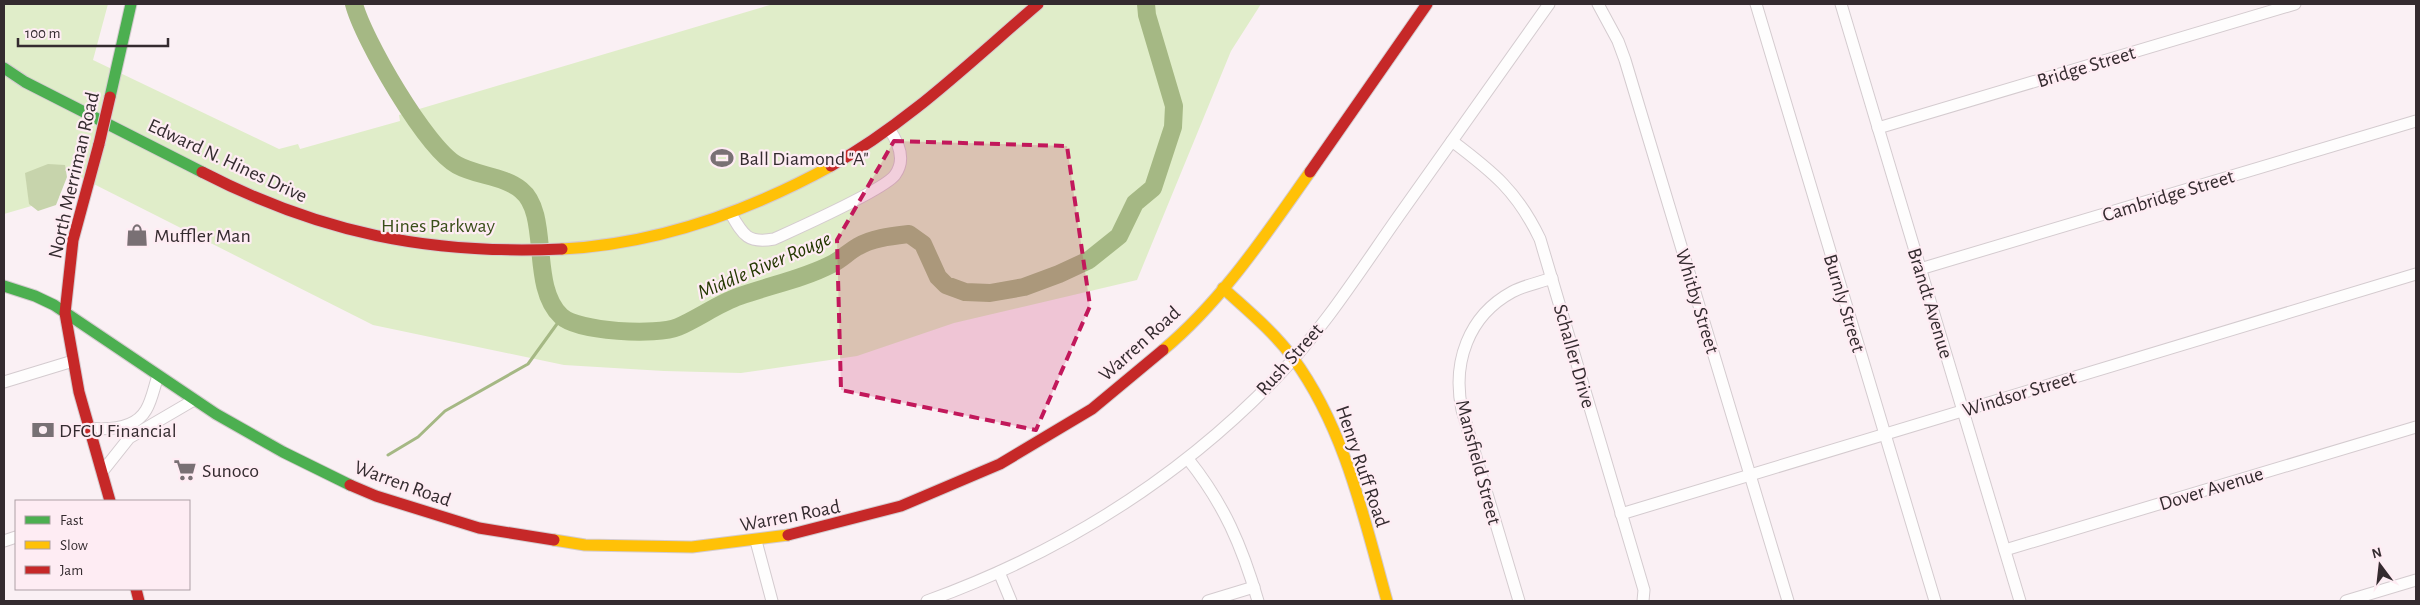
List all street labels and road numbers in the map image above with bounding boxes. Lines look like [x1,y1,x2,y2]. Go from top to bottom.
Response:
street label: Bridge Street [2035,42,2138,91]
street label: North Merriman Road [45,90,103,260]
street label: Edward N. Hines Drive [145,115,310,207]
street label: Cambridge Street [2100,166,2237,225]
street label: Brandt Avenue [1904,246,1956,361]
street label: Whitby Street [1672,247,1723,357]
street label: Burnly Street [1820,252,1869,355]
street label: Warren Road [1095,302,1184,385]
street label: Schaller Drive [1550,302,1598,410]
street label: Rush Street [1253,319,1327,399]
street label: Windsor Street [1960,367,2079,421]
street label: Mansfield Street [1452,398,1504,527]
street label: Henry Ruff Road [1332,403,1392,530]
street label: Warren Road [352,457,454,511]
street label: Dover Avenue [2157,464,2266,514]
street label: Warren Road [739,496,842,535]

